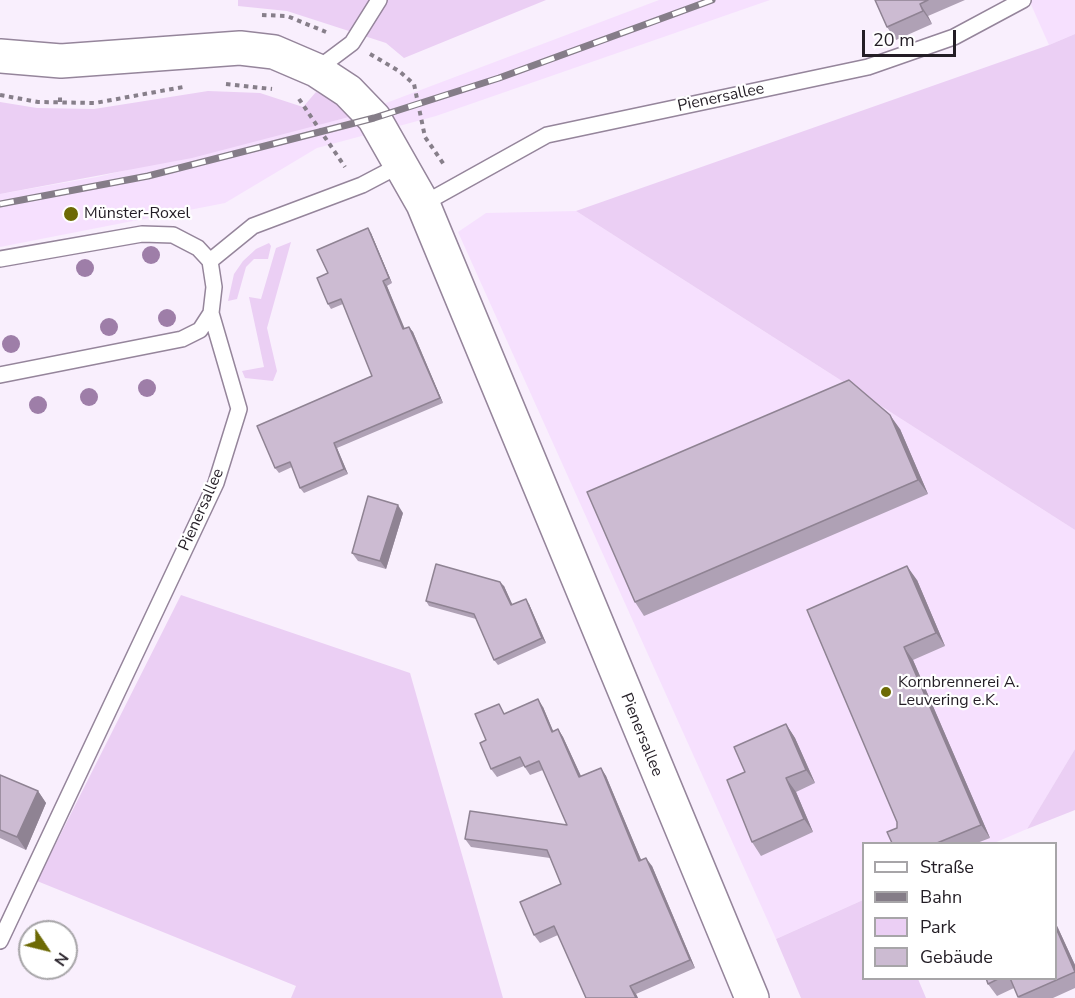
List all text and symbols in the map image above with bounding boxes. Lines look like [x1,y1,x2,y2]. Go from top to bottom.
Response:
scale bar [865,18,960,56]
text: 20 m [873,28,915,52]
street label: Pienersallee [676,79,766,117]
place label: Münster-Roxel [84,204,190,224]
marker: Münster-Roxel [62,205,80,223]
street label: Pienersallee [175,466,229,554]
place label: Kornbrennerei A. Leuvering e.K. [898,673,1019,711]
marker: Kornbrennerei A. Leuvering e.K. [879,685,893,699]
street label: Pienersallee [616,691,666,779]
legend [862,842,1057,980]
text: Straße [920,855,974,879]
text: Bahn [920,885,962,909]
text: Park [920,915,956,939]
north arrow [18,920,78,980]
text: Gebäude [920,945,993,969]
text: N [49,948,74,970]

